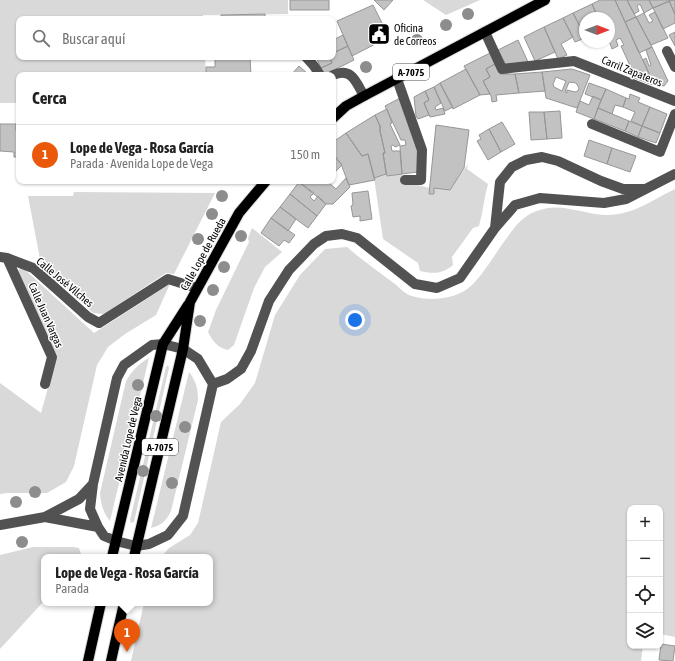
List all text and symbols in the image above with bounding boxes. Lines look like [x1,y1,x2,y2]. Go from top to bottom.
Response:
north arrow [579,12,615,48]
search box [16,16,336,60]
public building icon: Oficina de Correos [366,21,392,47]
place label: Oficina de Correos [394,22,436,47]
icon: search [30,27,52,49]
text: Buscar aquí [62,30,125,47]
street label: Carril Zapateros [600,53,664,89]
road number: A-7075 [393,64,429,80]
text: Cerca [32,88,67,108]
text: Lope de Vega - Rosa García [70,139,214,156]
text: 1 [42,147,48,162]
text: 150 m [291,147,320,162]
text: Parada · Avenida Lope de Vega [70,156,213,171]
street label: Calle Lope de Rueda [178,216,228,292]
street label: Calle José Vilches [34,255,96,309]
street label: Calle Juan Vargas [26,281,66,349]
your location [345,310,365,330]
street label: Avenida Lope de Vega [112,395,144,483]
road number: A-7075 [142,439,178,455]
map controls [627,505,663,649]
button: + [627,505,663,541]
button: − [627,541,663,577]
popup [41,554,213,606]
text: Lope de Vega - Rosa García [55,564,199,581]
button: locate [627,577,663,613]
text: Parada [55,581,89,596]
button: layers [627,613,663,649]
pin: 1 [114,619,140,652]

